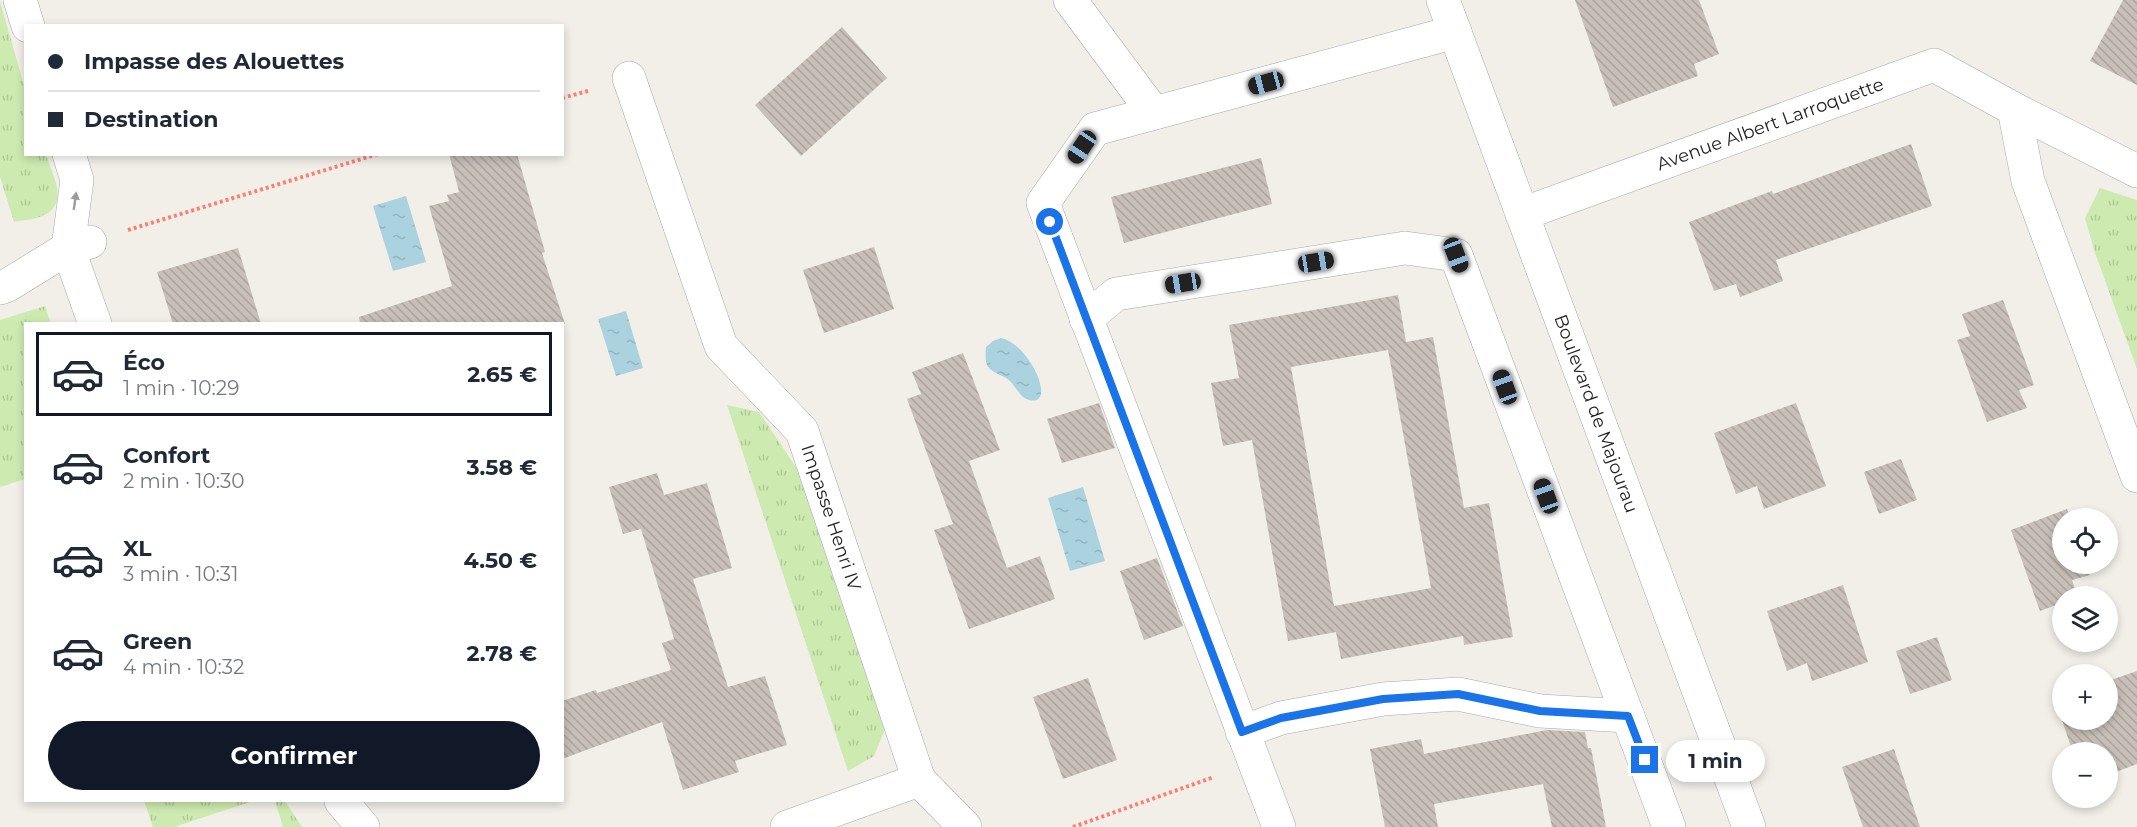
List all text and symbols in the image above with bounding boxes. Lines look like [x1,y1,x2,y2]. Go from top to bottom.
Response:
text: Impasse des Alouettes [84,48,344,75]
car [1246,70,1286,96]
street label: Avenue Albert Larroquette [1654,73,1887,175]
text: Destination [84,106,219,133]
car [1064,127,1100,167]
one-way arrow [70,191,79,210]
route start [1036,208,1063,235]
car [1441,235,1471,275]
car [1297,250,1335,274]
car [1164,271,1202,295]
street label: Boulevard de Majourau [1549,311,1643,516]
icon: car [51,347,105,401]
text: Éco [123,349,165,376]
text: 2.65 € [467,361,537,388]
car [1490,367,1520,407]
text: 1 min · 10:29 [123,376,239,400]
icon: car [51,440,105,494]
text: Confort [123,442,210,469]
street label: Impasse Henri IV [796,442,866,594]
text: 3.58 € [467,454,537,481]
text: 2 min · 10:30 [123,469,244,493]
car [1531,476,1561,516]
map controls [2052,508,2118,808]
button: locate [2052,508,2118,574]
icon: car [51,533,105,587]
text: XL [123,535,152,562]
text: 4.50 € [464,547,537,574]
text: 3 min · 10:31 [123,562,238,586]
button: layers [2052,586,2118,652]
icon: car [51,626,105,680]
text: Green [123,628,192,655]
text: 2.78 € [467,640,537,667]
text: 4 min · 10:32 [123,655,244,679]
button: + [2052,664,2118,730]
button: Confirmer [48,721,540,790]
callout: 1 min [1666,739,1765,781]
button: − [2052,742,2118,808]
route end [1631,746,1658,773]
text: 1 min [1688,749,1743,773]

